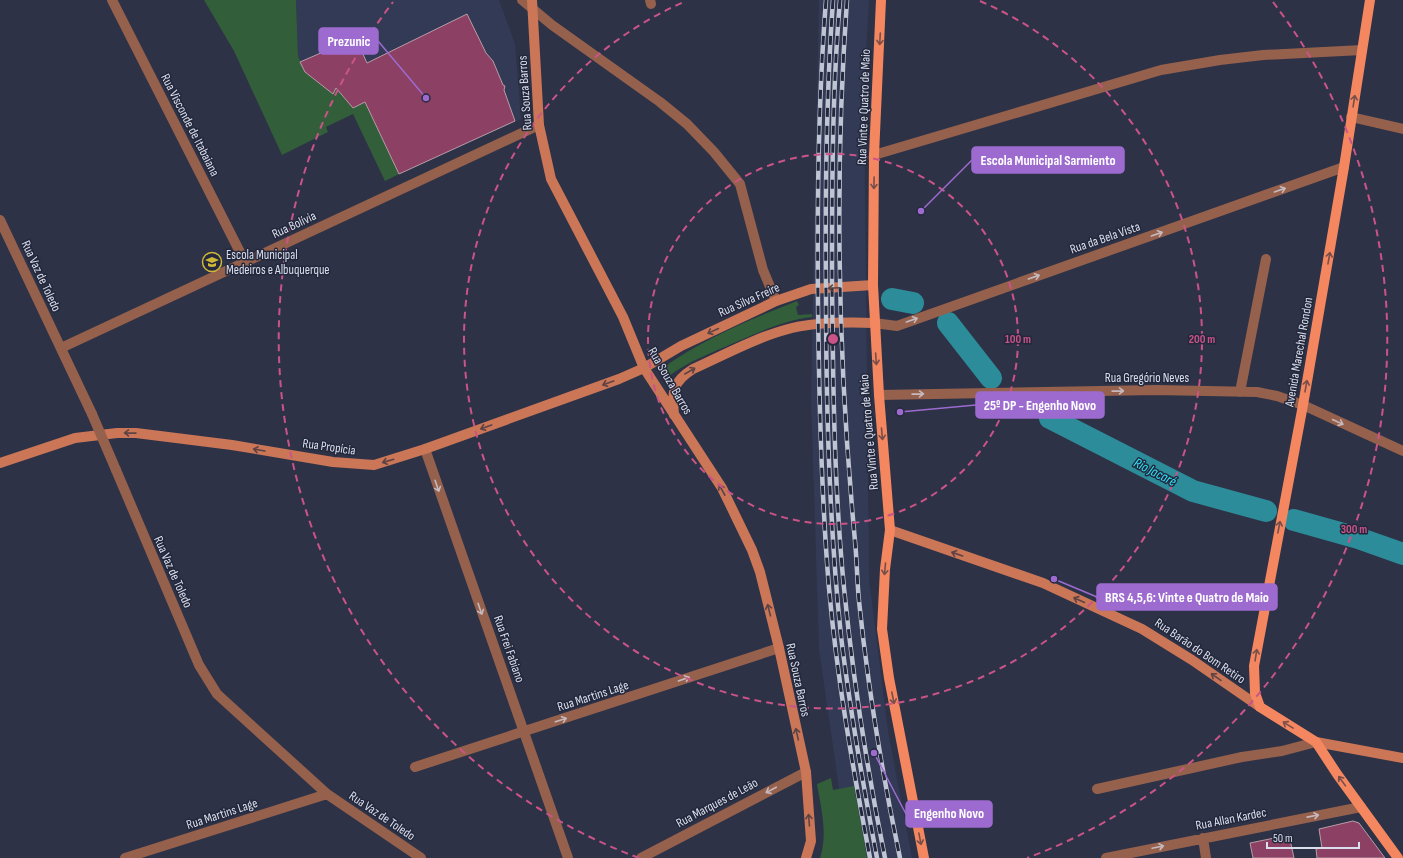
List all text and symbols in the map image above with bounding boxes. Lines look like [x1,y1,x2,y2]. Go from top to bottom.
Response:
callout: Prezunic [319,28,378,54]
one-way arrow [876,32,883,45]
text: Prezunic [328,33,371,50]
street label: Rua Vinte e Quatro de Maio [854,49,874,165]
street label: Rua Souza Barros [514,55,536,131]
street label: Rua Visconde de Itabaiana [157,71,223,179]
one-way arrow [1350,95,1358,108]
callout: Escola Municipal Sarmiento [972,147,1124,173]
text: Escola Municipal Sarmiento [980,152,1116,169]
one-way arrow [870,176,877,189]
one-way arrow [1273,186,1285,194]
street label: Rua Bolívia [269,208,319,242]
street label: Rua da Bela Vista [1068,218,1142,258]
one-way arrow [1151,229,1163,237]
street label: Rua Vaz de Toledo [18,238,64,314]
place label: Escola Municipal Medeiros e Albuquerque [226,247,330,278]
school or university icon: Escola Municipal Medeiros e Albuquerque [201,251,223,273]
one-way arrow [1325,252,1333,265]
one-way arrow [1028,273,1041,280]
street label: Rua Silva Freire [716,279,782,321]
one-way arrow [828,284,841,291]
street label: Avenida Marechal Rondon [1281,296,1317,409]
one-way arrow [905,316,917,324]
one-way arrow [707,328,719,335]
centre of rings [826,332,840,346]
text: 100 m [1005,332,1031,347]
text: 200 m [1189,332,1215,347]
street label: Rua Souza Barros [644,345,696,418]
one-way arrow [873,352,880,365]
one-way arrow [684,366,696,374]
street label: Rua Gregório Neves [1105,370,1190,386]
street label: Rua Vinte e Quatro de Maio [856,374,882,490]
one-way arrow [603,379,615,387]
one-way arrow [1302,380,1310,393]
one-way arrow [1111,387,1124,395]
one-way arrow [911,391,924,398]
callout: 25º DP - Engenho Novo [976,392,1104,418]
text: 25º DP - Engenho Novo [984,397,1096,414]
one-way arrow [1332,419,1344,426]
one-way arrow [480,424,493,431]
one-way arrow [879,427,886,440]
one-way arrow [124,429,137,437]
street label: Rua Propícia [301,435,357,459]
one-way arrow [253,446,266,454]
water label: Rio Jacaré [1131,454,1180,490]
one-way arrow [381,458,394,465]
one-way arrow [434,480,442,492]
one-way arrow [717,484,725,496]
one-way arrow [1276,521,1284,534]
text: 300 m [1341,522,1367,537]
street label: Rua Vaz de Toledo [150,534,196,610]
one-way arrow [951,550,964,557]
one-way arrow [882,562,889,575]
callout: BRS 4,5,6: Vinte e Quatro de Maio [1097,584,1277,610]
text: BRS 4,5,6: Vinte e Quatro de Maio [1105,589,1269,606]
one-way arrow [1073,596,1085,603]
one-way arrow [477,602,485,614]
one-way arrow [765,604,773,617]
street label: Rua Frei Fabiano [490,613,528,685]
street label: Rua Barão do Bom Retiro [1152,615,1248,687]
street label: Rua Souza Barros [782,642,814,719]
one-way arrow [1252,649,1260,662]
one-way arrow [1211,673,1222,681]
one-way arrow [678,675,690,683]
street label: Rua Martins Lage [555,677,631,715]
one-way arrow [889,691,897,704]
one-way arrow [554,716,567,723]
one-way arrow [1283,721,1294,729]
one-way arrow [792,728,800,741]
street label: Rua Marques de Leão [673,775,761,831]
one-way arrow [1338,776,1346,787]
one-way arrow [765,787,777,794]
street label: Rua Vaz de Toledo [346,788,418,844]
street label: Rua Martins Lage [184,795,260,833]
callout: Engenho Novo [906,801,992,827]
street label: Rua Allan Kardec [1194,804,1268,834]
text: Engenho Novo [914,805,984,822]
one-way arrow [1306,812,1319,820]
one-way arrow [806,814,813,827]
scale bar [1267,824,1359,850]
text: 50 m [1273,831,1293,846]
one-way arrow [916,832,924,845]
one-way arrow [1151,843,1164,851]

